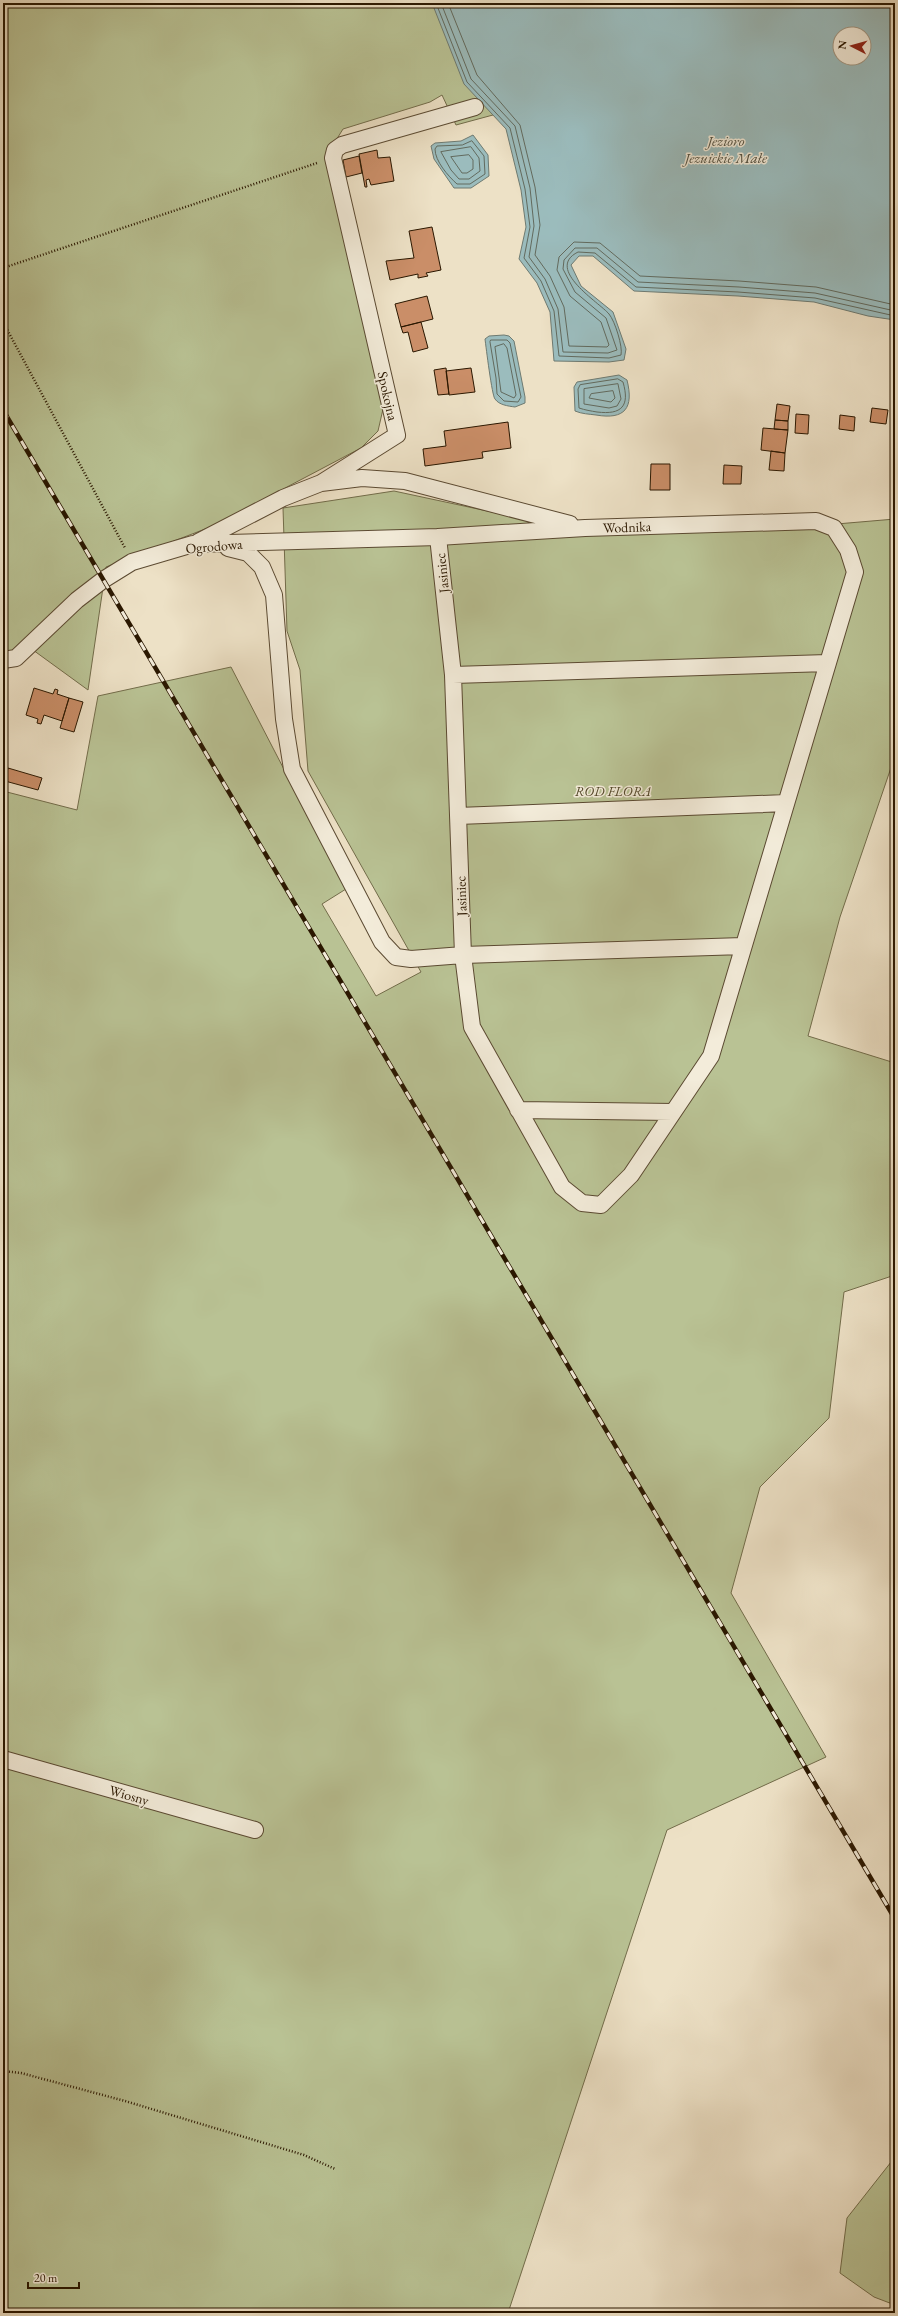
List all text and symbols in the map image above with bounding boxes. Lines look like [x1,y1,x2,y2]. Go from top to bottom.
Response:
north arrow [832,26,872,66]
text: N [835,40,849,50]
water label: Jezioro Jezuickie Małe [682,131,768,167]
street label: Spokojna [374,370,403,423]
street label: Wodnika [602,517,652,537]
street label: Ogrodowa [185,535,244,557]
street label: Jasiniec [431,552,453,595]
park label: ROD FLORA [575,782,651,800]
street label: Jasiniec [451,875,471,917]
street label: Wiosny [107,1781,152,1809]
scale bar [28,2264,79,2290]
text: 20 m [34,2270,58,2286]

